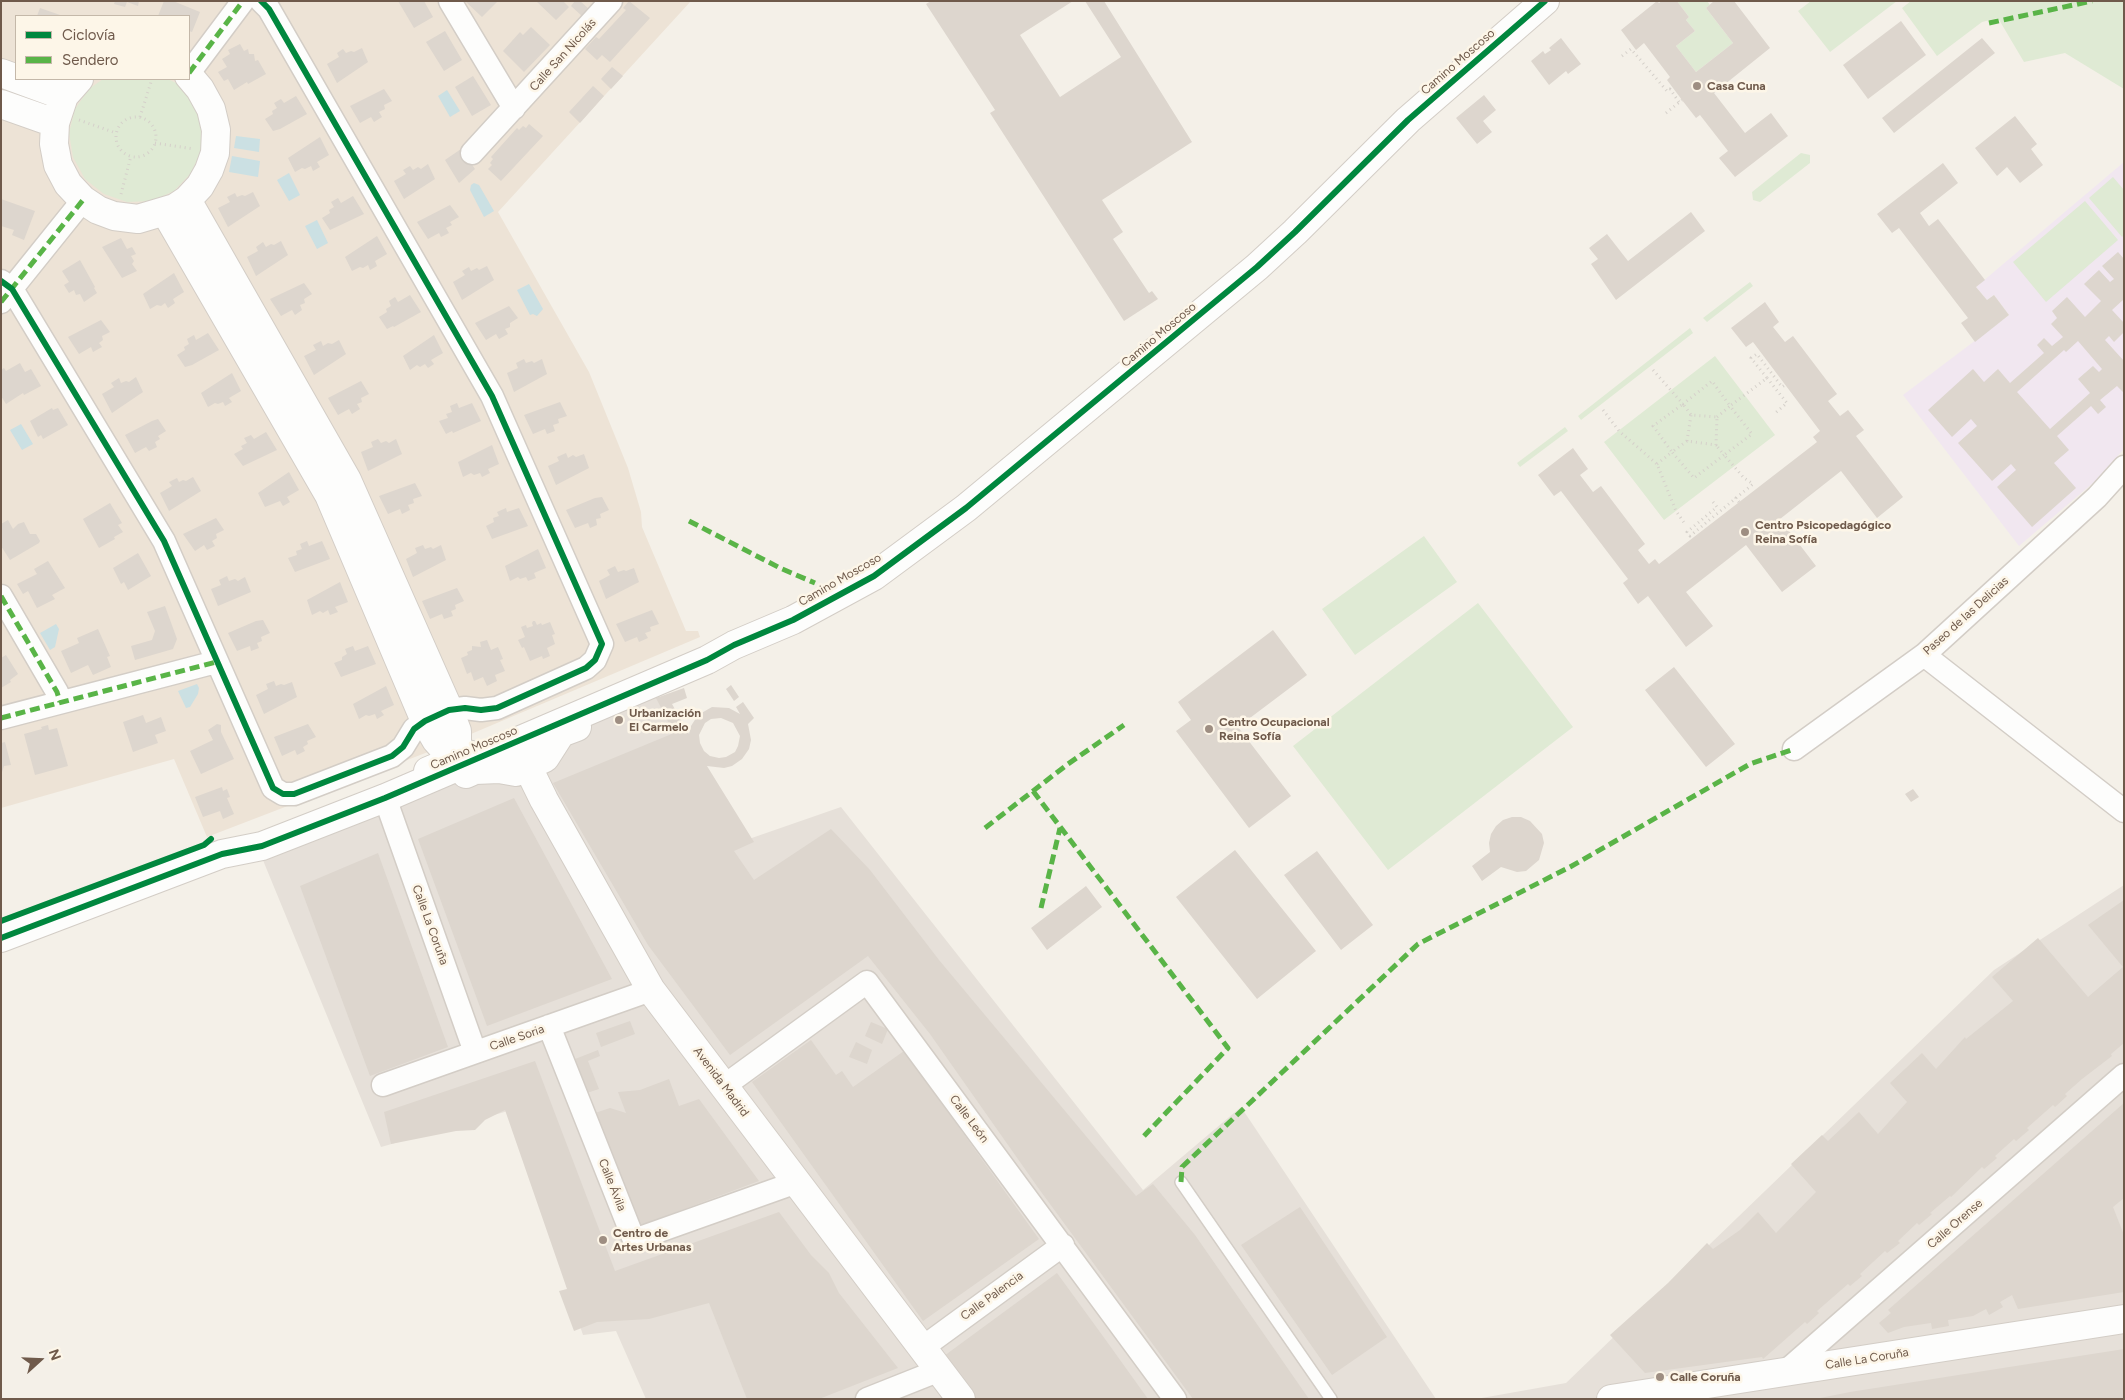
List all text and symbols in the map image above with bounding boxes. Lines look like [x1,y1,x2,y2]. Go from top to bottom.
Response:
legend [15,15,190,80]
street label: Calle San Nicolás [527,16,599,94]
text: Ciclovía [62,26,115,44]
street label: Camino Moscoso [1418,26,1498,98]
text: Sendero [62,51,119,69]
place label: Casa Cuna [1707,79,1766,93]
marker: Casa Cuna [1691,80,1703,92]
street label: Camino Moscoso [1119,300,1199,370]
place label: Centro Psicopedagógico Reina Sofía [1755,518,1891,546]
marker: Centro Psicopedagógico Reina Sofía [1739,526,1751,538]
street label: Camino Moscoso [796,550,884,610]
street label: Paseo de las Delicias [1920,574,2012,658]
place label: Urbanización El Carmelo [629,706,701,734]
marker: Urbanización El Carmelo [613,714,625,726]
place label: Centro Ocupacional Reina Sofía [1219,715,1330,743]
street label: Camino Moscoso [428,723,520,773]
marker: Centro Ocupacional Reina Sofía [1203,723,1215,735]
street label: Calle La Coruña [409,883,451,967]
street label: Calle Soria [488,1022,546,1054]
street label: Avenida Madrid [690,1044,752,1120]
street label: Calle León [946,1092,992,1146]
street label: Calle Ávila [595,1157,629,1213]
street label: Calle Orense [1924,1196,1986,1252]
place label: Centro de Artes Urbanas [613,1226,691,1254]
marker: Centro de Artes Urbanas [597,1234,609,1246]
street label: Calle Palencia [958,1268,1026,1324]
north arrow [15,1335,65,1385]
street label: Calle La Coruña [1824,1345,1910,1373]
text: N [45,1347,64,1363]
place label: Calle Coruña [1670,1370,1741,1384]
marker: Calle Coruña [1654,1371,1666,1383]

